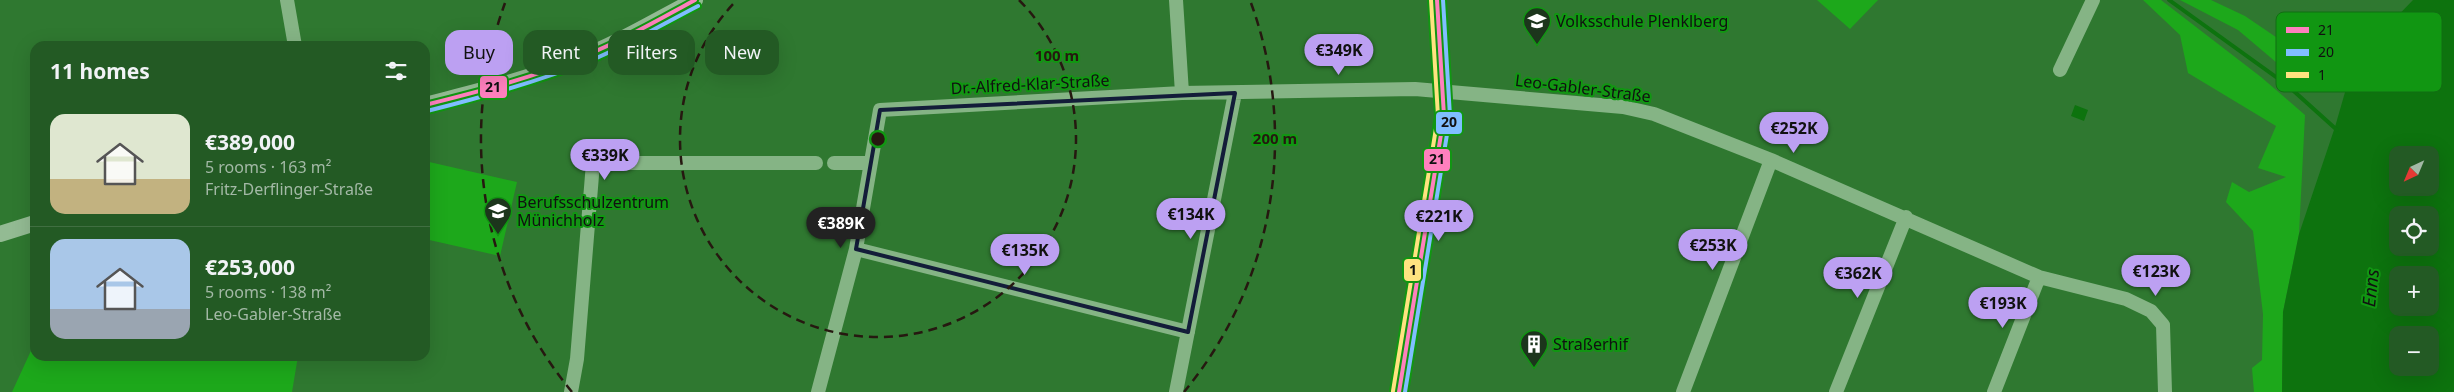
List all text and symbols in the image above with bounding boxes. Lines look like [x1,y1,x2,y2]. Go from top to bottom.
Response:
school or university icon: Volksschule Plenklberg [1522,6,1552,45]
place label: Volksschule Plenklberg [1556,10,1728,32]
legend [2276,12,2442,92]
text: 21 [2318,20,2334,39]
chip: Buy [445,30,513,75]
chip: Rent [523,30,598,75]
chip: Filters [608,30,695,75]
chip: New [705,30,779,75]
pin: €349K [1304,34,1374,76]
text: €349K [1315,39,1363,61]
text: 20 [2318,42,2334,61]
text: 100 m [1035,45,1079,65]
text: 11 homes [50,57,150,85]
icon: filters [382,57,410,85]
text: 1 [2318,65,2326,84]
street label: Dr.-Alfred-Klar-Straße [950,69,1110,99]
street label: Leo-Gabler-Straße [1514,69,1652,107]
line badge: 21 [479,75,508,99]
text: 21 [485,77,501,96]
line badge: 20 [1435,111,1463,135]
text: 20 [1441,112,1457,131]
pin: €252K [1759,112,1829,154]
text: €252K [1770,117,1818,139]
text: €389,000 [205,128,295,156]
text: 200 m [1253,128,1297,148]
centre of rings [869,130,887,148]
icon: home [90,134,150,194]
pin: €339K [570,138,640,181]
text: €339K [581,144,629,166]
north arrow [2389,146,2439,196]
map controls [2389,146,2439,376]
line badge: 21 [1423,148,1451,172]
text: 21 [1429,149,1445,168]
text: 5 rooms · 163 m² [205,156,331,178]
text: Fritz-Derflinger-Straße [205,178,373,200]
place label: Berufsschulzentrum Münichholz [517,191,669,231]
school or university icon: Berufsschulzentrum Münichholz [483,196,513,235]
pin: €134K [1156,198,1226,240]
pin: €221K [1404,200,1474,242]
text: €134K [1167,203,1215,225]
text: €221K [1415,205,1463,227]
pin: €389K [806,206,876,249]
button: locate [2389,206,2439,256]
text: €389K [817,212,865,234]
pin: €253K [1678,228,1748,271]
pin: €135K [990,234,1060,276]
text: €253K [1689,234,1737,256]
text: €135K [1001,239,1049,261]
text: €253,000 [205,253,295,281]
pin: €123K [2121,254,2191,297]
pin: €362K [1823,256,1893,299]
line badge: 1 [1403,258,1422,282]
icon: home [90,259,150,319]
text: 1 [1409,260,1417,279]
text: €123K [2132,260,2180,282]
text: €362K [1834,262,1882,284]
button: + [2389,266,2439,316]
water label: Enns [2356,268,2384,308]
text: 5 rooms · 138 m² [205,281,331,303]
pin: €193K [1968,286,2038,329]
text: €193K [1979,292,2027,314]
text: Leo-Gabler-Straße [205,303,342,325]
button: − [2389,326,2439,376]
building icon: Straßerhif [1519,329,1549,368]
place label: Straßerhif [1553,333,1630,355]

